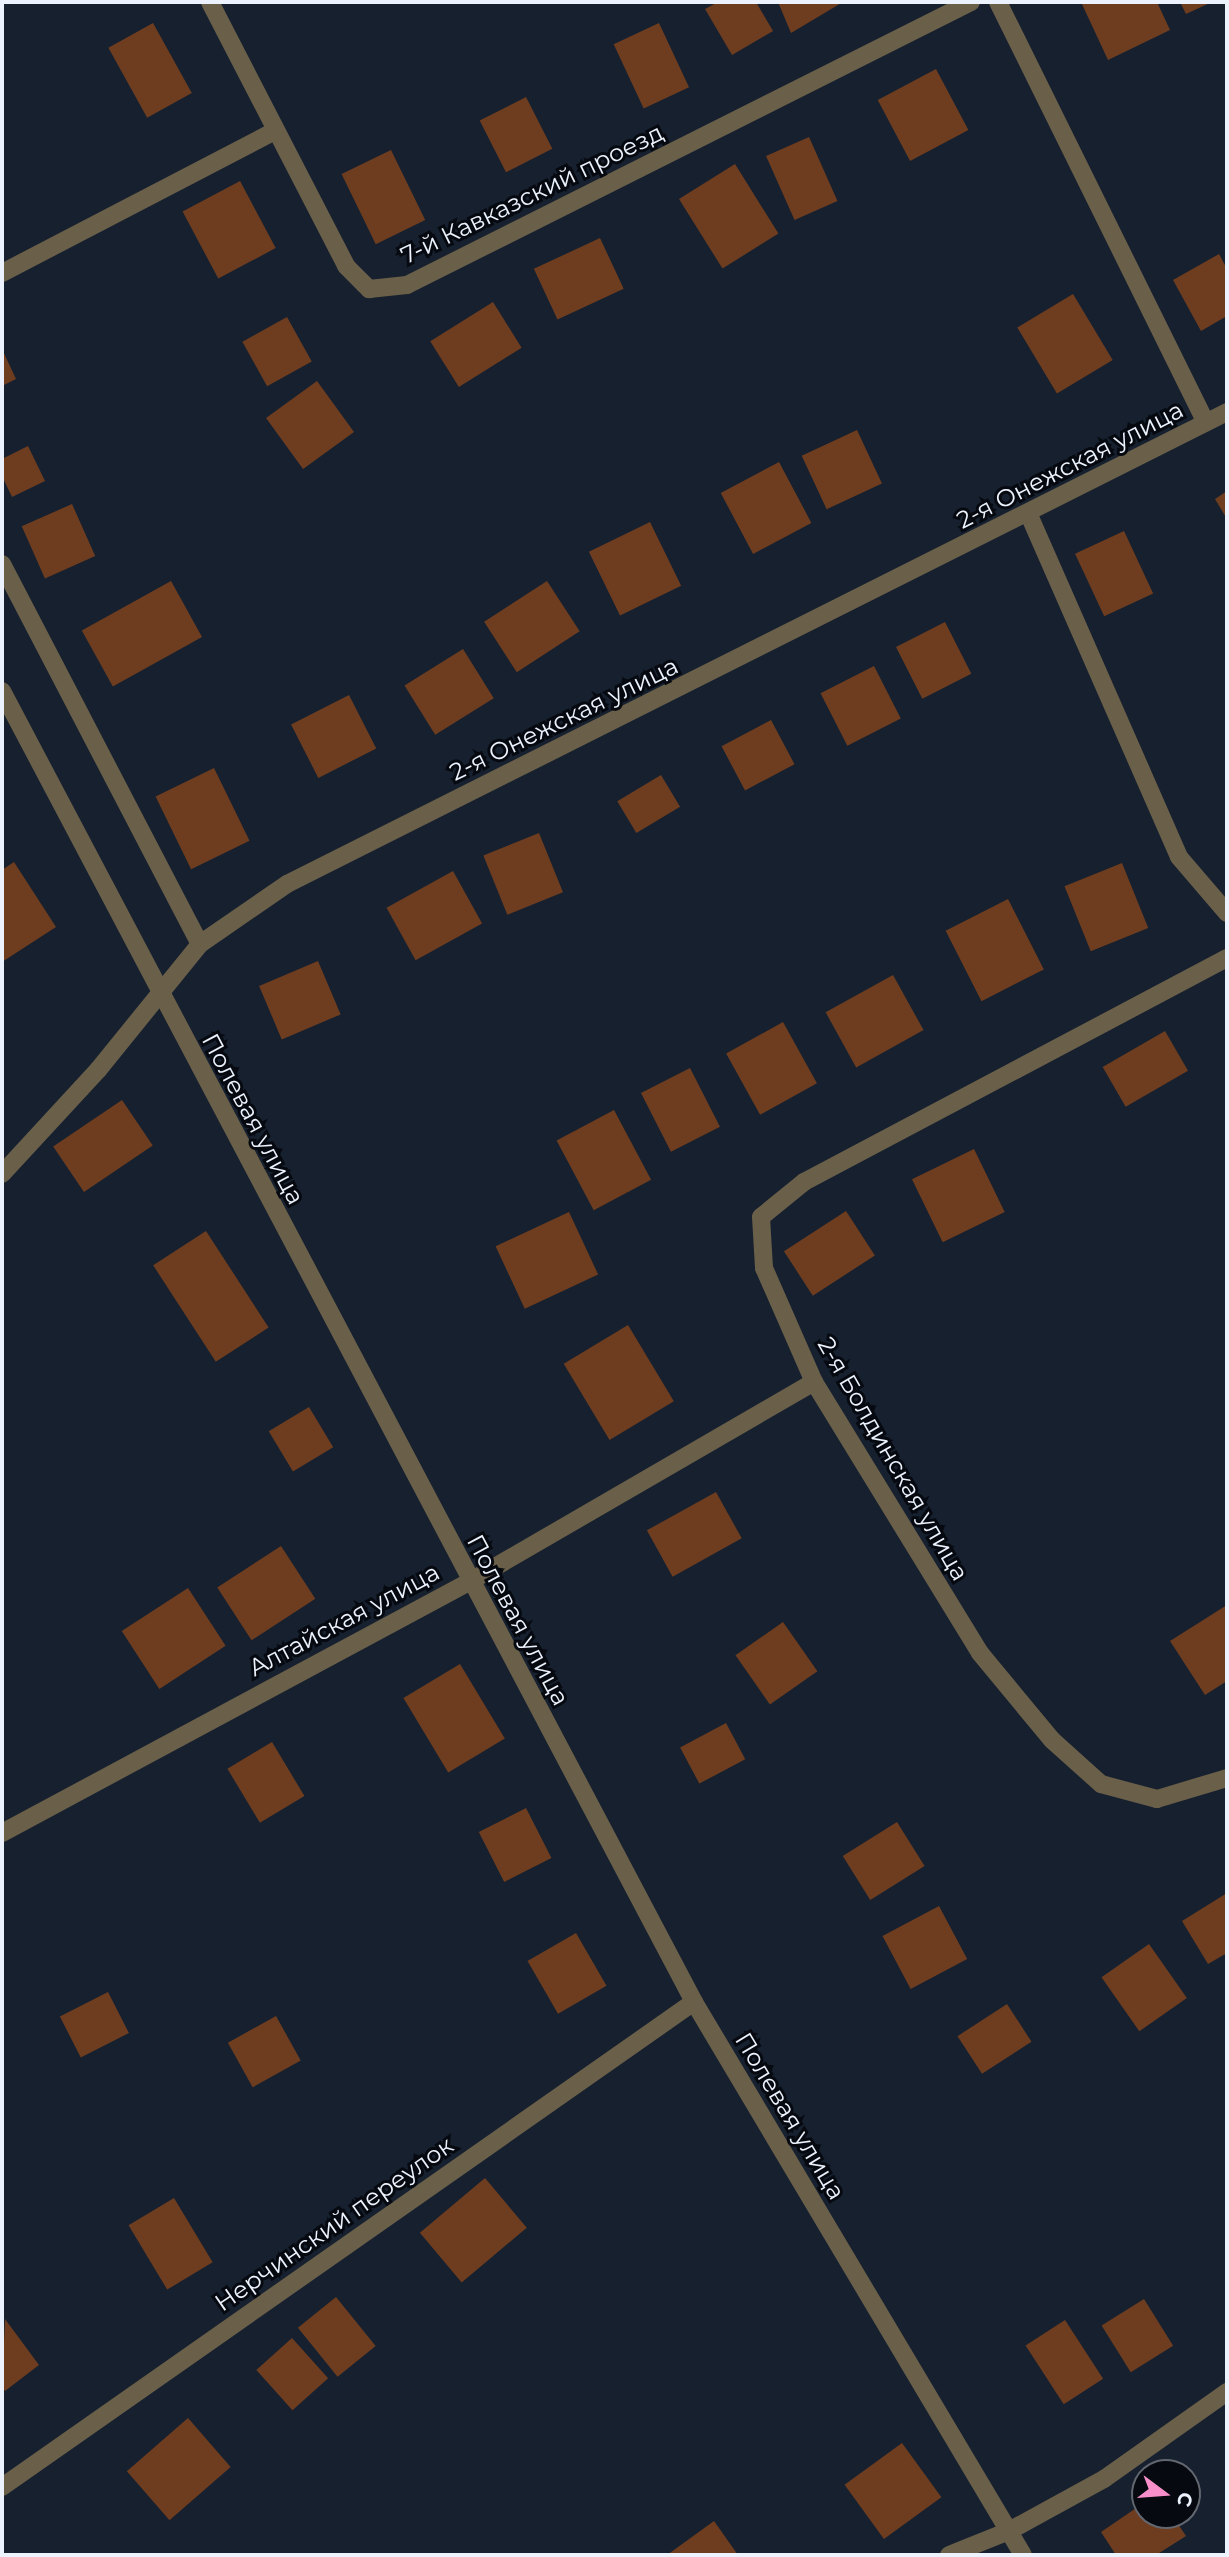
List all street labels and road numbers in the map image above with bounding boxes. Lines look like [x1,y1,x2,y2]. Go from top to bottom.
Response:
street label: 7-й Кавказский проезд [396,118,668,270]
street label: 2-я Онежская улица [952,395,1188,535]
street label: 2-я Онежская улица [445,651,683,787]
street label: Полевая улица [196,1029,310,1209]
street label: 2-я Болдинская улица [812,1332,974,1586]
street label: Полевая улица [461,1530,575,1710]
street label: Алтайская улица [244,1558,444,1682]
street label: Полевая улица [729,2027,851,2205]
street label: Нерчинский переулок [209,2131,459,2317]

